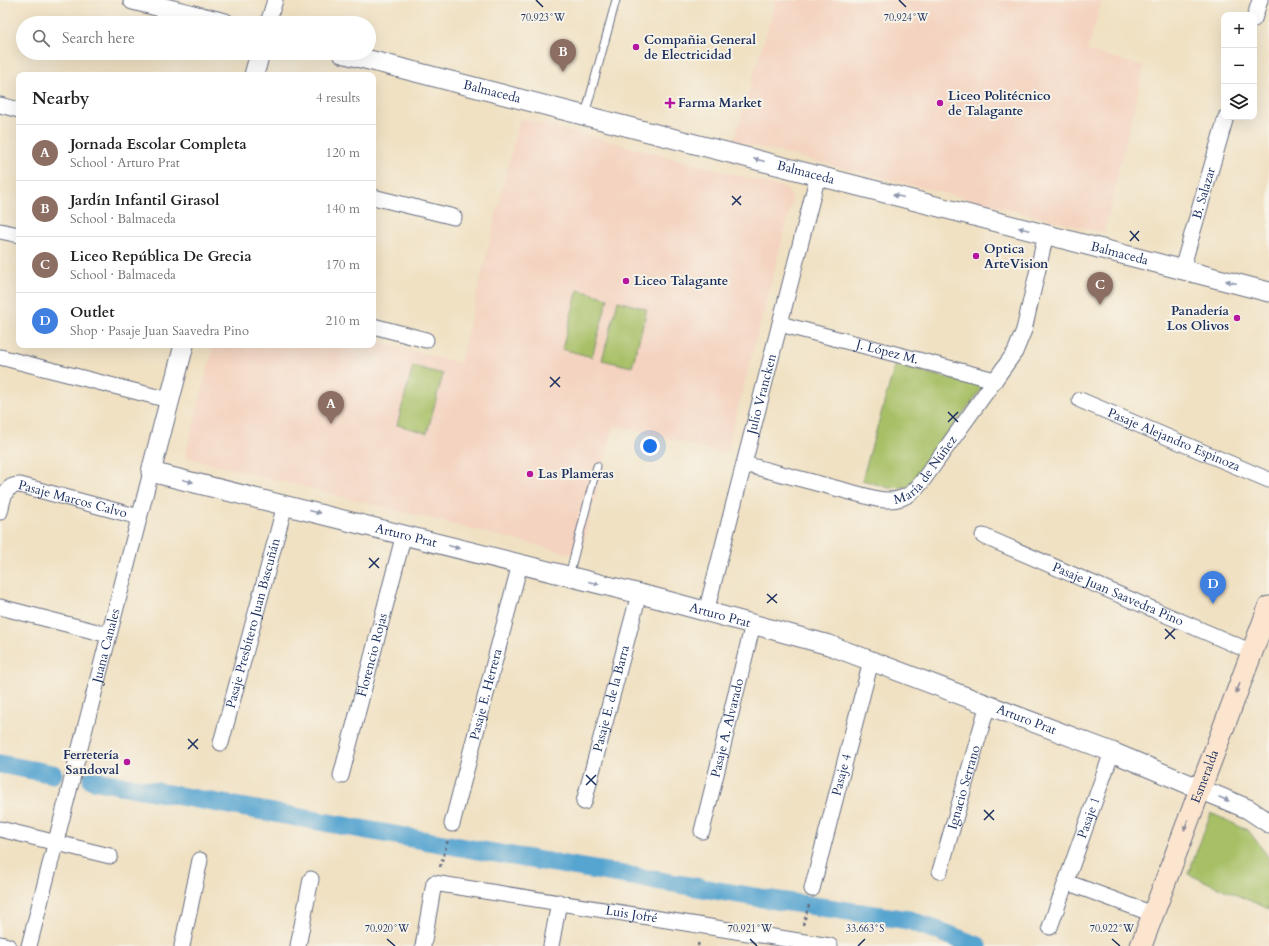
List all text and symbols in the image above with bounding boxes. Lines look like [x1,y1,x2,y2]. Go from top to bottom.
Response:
text: 70.923°W [521,11,566,25]
text: 70.924°W [884,11,929,25]
map controls [1221,12,1257,120]
button: + [1221,12,1257,48]
search box [16,16,376,60]
icon: search [30,27,52,49]
text: Search here [62,28,135,48]
place label: Compañia General de Electricidad [644,31,756,64]
pin: B [550,39,576,72]
marker: Compañia General de Electricidad [631,42,641,52]
button: − [1221,48,1257,84]
street label: Balmaceda [461,76,523,108]
button: layers [1221,84,1257,120]
text: Nearby [32,87,89,110]
place label: Liceo Politécnico de Talagante [948,87,1051,120]
text: 4 results [316,89,360,107]
place label: Farma Market [678,94,762,112]
marker: Farma Market [665,98,675,108]
marker: Liceo Politécnico de Talagante [935,98,945,108]
text: Jornada Escolar Completa [70,134,247,154]
text: A [40,144,50,162]
text: 120 m [326,144,360,162]
text: School · Arturo Prat [70,154,180,172]
one-way arrow [752,157,764,163]
street label: Balmaceda [775,157,837,189]
street label: B. Salazar [1188,165,1220,221]
text: Jardín Infantil Girasol [70,190,219,210]
one-way arrow [892,193,904,199]
text: B [40,200,50,218]
text: 140 m [326,200,360,218]
text: School · Balmaceda [70,210,176,228]
one-way arrow [1018,225,1030,231]
street label: Balmaceda [1089,237,1151,270]
place label: Optica ArteVision [984,240,1049,273]
text: Liceo República De Grecia [70,246,252,266]
marker: Optica ArteVision [971,251,981,261]
text: C [40,256,50,274]
text: 170 m [326,256,360,274]
text: School · Balmaceda [70,266,176,284]
place label: Liceo Talagante [634,272,728,290]
pin: C [1087,272,1113,305]
marker: Liceo Talagante [621,276,631,286]
one-way arrow [1225,279,1237,285]
text: Outlet [70,302,115,322]
place label: Panadería Los Olivos [1167,302,1230,335]
text: D [39,312,51,330]
text: 210 m [326,312,360,330]
marker: Panadería Los Olivos [1232,313,1242,323]
text: Shop · Pasaje Juan Saavedra Pino [70,322,249,340]
street label: J. López M. [852,335,921,369]
street label: Julio Vrancken [742,351,781,438]
pin: A [318,391,344,424]
street label: Pasaje Alejandro Espinoza [1105,404,1243,476]
street label: María de Núñez [892,432,961,509]
your location [640,436,660,456]
place label: Las Plameras [538,465,614,483]
marker: Las Plameras [525,469,535,479]
street label: Pasaje Marcos Calvo [16,476,129,522]
one-way arrow [183,478,195,484]
one-way arrow [309,509,321,515]
street label: Arturo Prat [373,519,439,552]
street label: Pasaje Presbítero Juan Bascuñán [222,536,285,710]
one-way arrow [448,545,460,551]
street label: Pasaje Juan Saavedra Pino [1050,558,1186,630]
pin: D [1200,571,1226,604]
one-way arrow [588,580,600,586]
street label: Arturo Prat [687,598,753,632]
street label: Juana Canales [88,607,124,687]
street label: Florencio Rojas [353,611,392,699]
street label: Pasaje E. de la Barra [589,643,634,754]
street label: Pasaje E. Herrera [465,646,507,742]
street label: Pasaje A. Alvarado [706,677,748,780]
one-way arrow [1235,683,1241,695]
street label: Arturo Prat [994,700,1059,739]
street label: Ignacio Serrano [943,743,985,832]
place label: Ferretería Sandoval [63,746,120,779]
street label: Esmeralda [1187,747,1223,806]
street label: Pasaje 4 [827,751,856,798]
marker: Ferretería Sandoval [122,757,132,767]
street label: Pasaje 1 [1073,794,1104,841]
one-way arrow [1218,796,1230,802]
one-way arrow [1183,820,1189,832]
street label: Luis Jofré [604,901,659,927]
text: 70.920°W [365,922,410,936]
text: 70.921°W [728,922,773,936]
text: 33.663°S [846,922,884,936]
text: 70.922°W [1090,922,1135,936]

